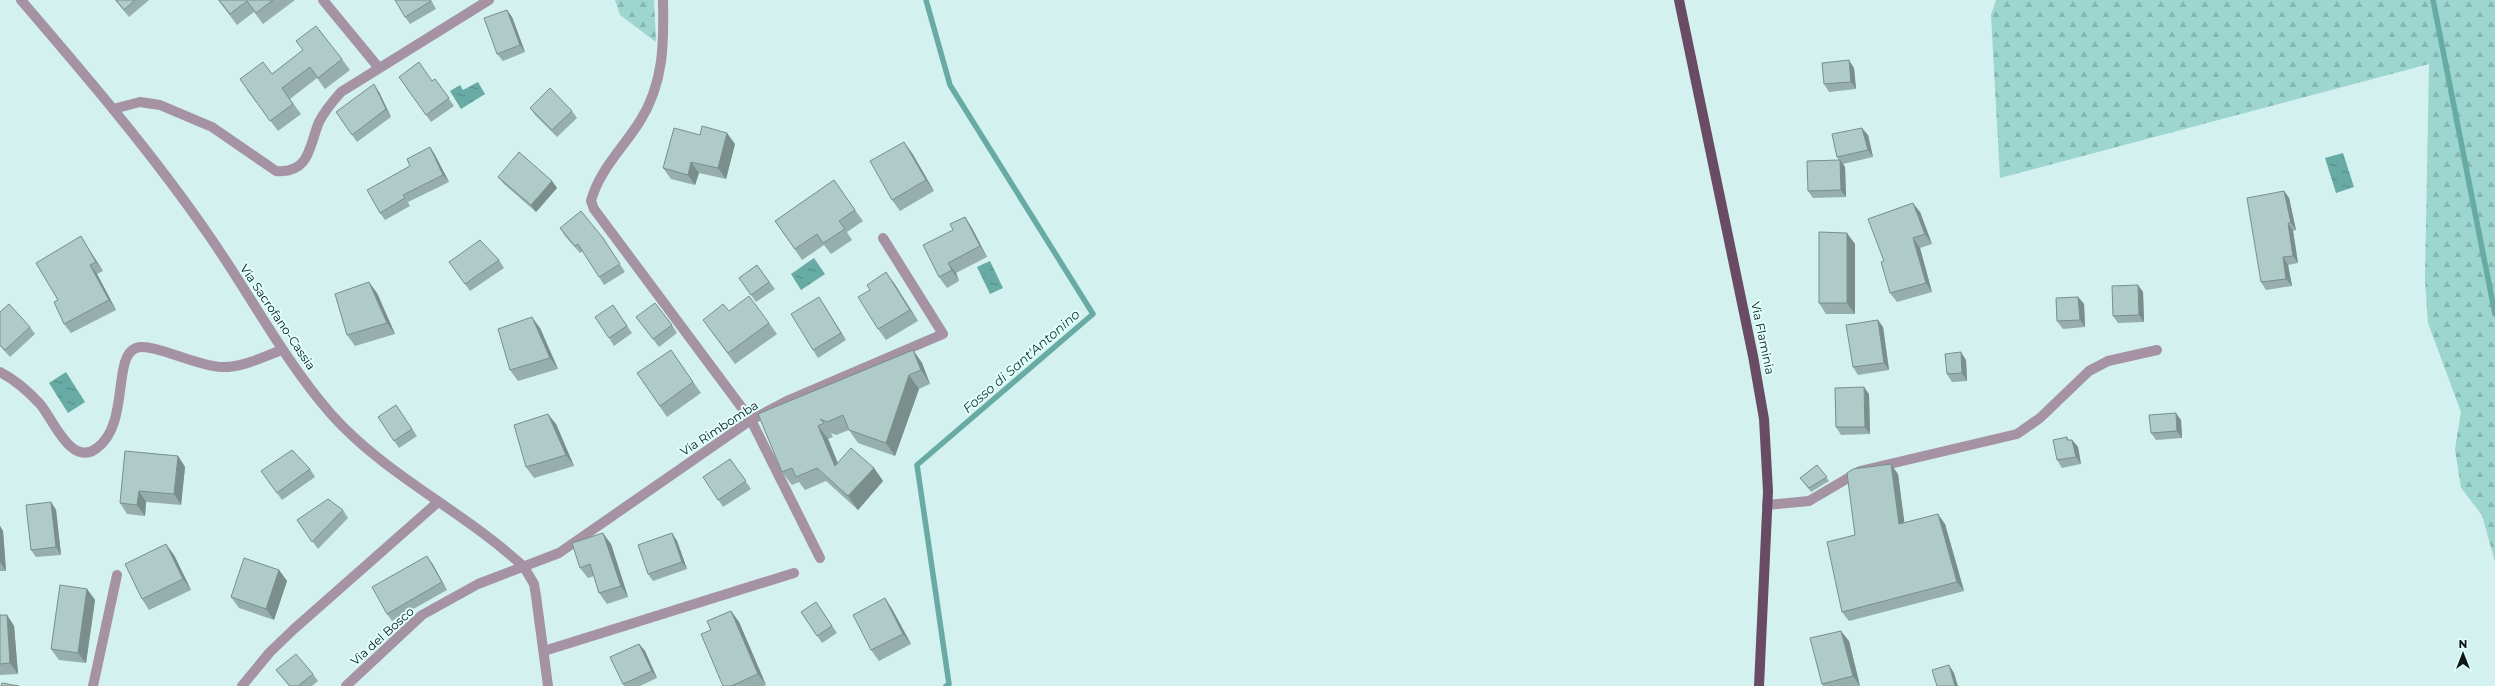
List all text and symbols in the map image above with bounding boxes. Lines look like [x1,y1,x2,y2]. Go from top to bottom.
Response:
street label: Via Sacrofano-Cassia [237,261,319,373]
street label: Via Flaminia [1748,300,1778,376]
water label: Fosso di Sant'Antonino [959,306,1083,416]
street label: Via Rimbomba [677,397,761,459]
street label: Via del Bosco [347,604,417,668]
north arrow [2443,634,2483,674]
text: N [2459,637,2467,651]

